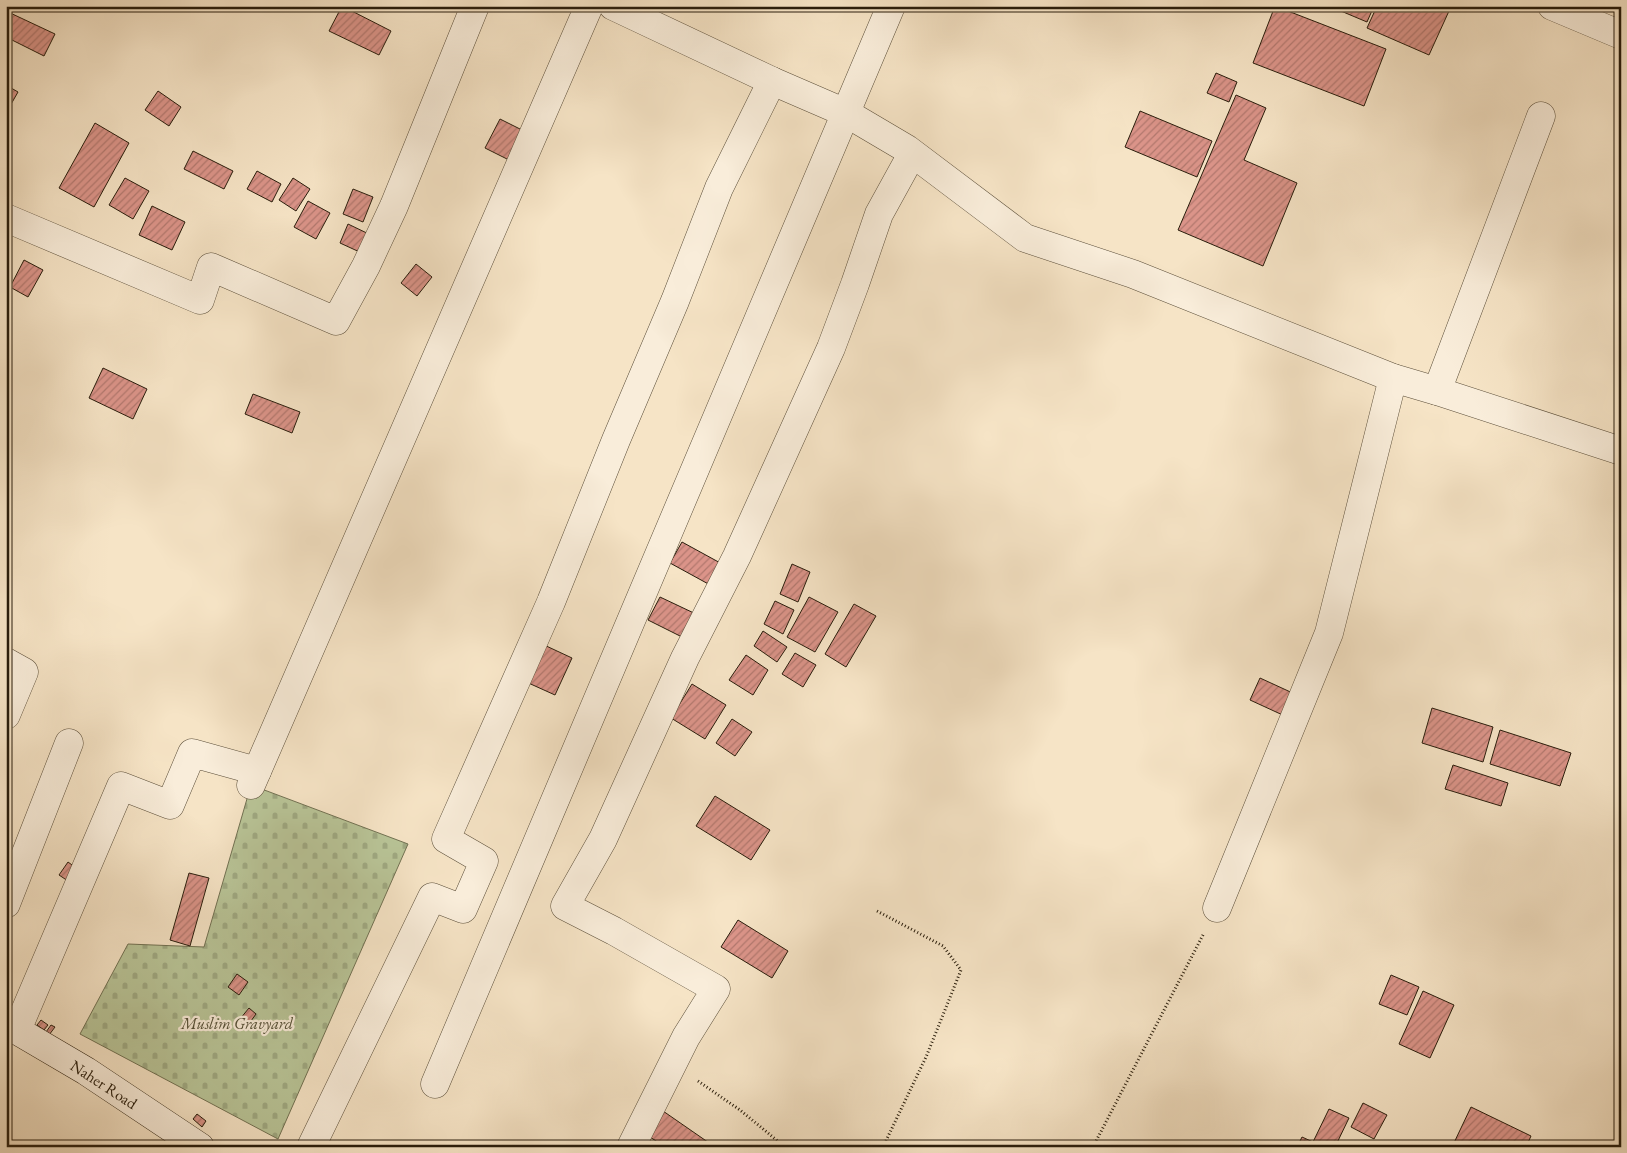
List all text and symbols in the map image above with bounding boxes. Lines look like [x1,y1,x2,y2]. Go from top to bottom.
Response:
park label: Muslim Gravyard [180,1013,294,1034]
street label: Naher Road [66,1055,142,1114]

